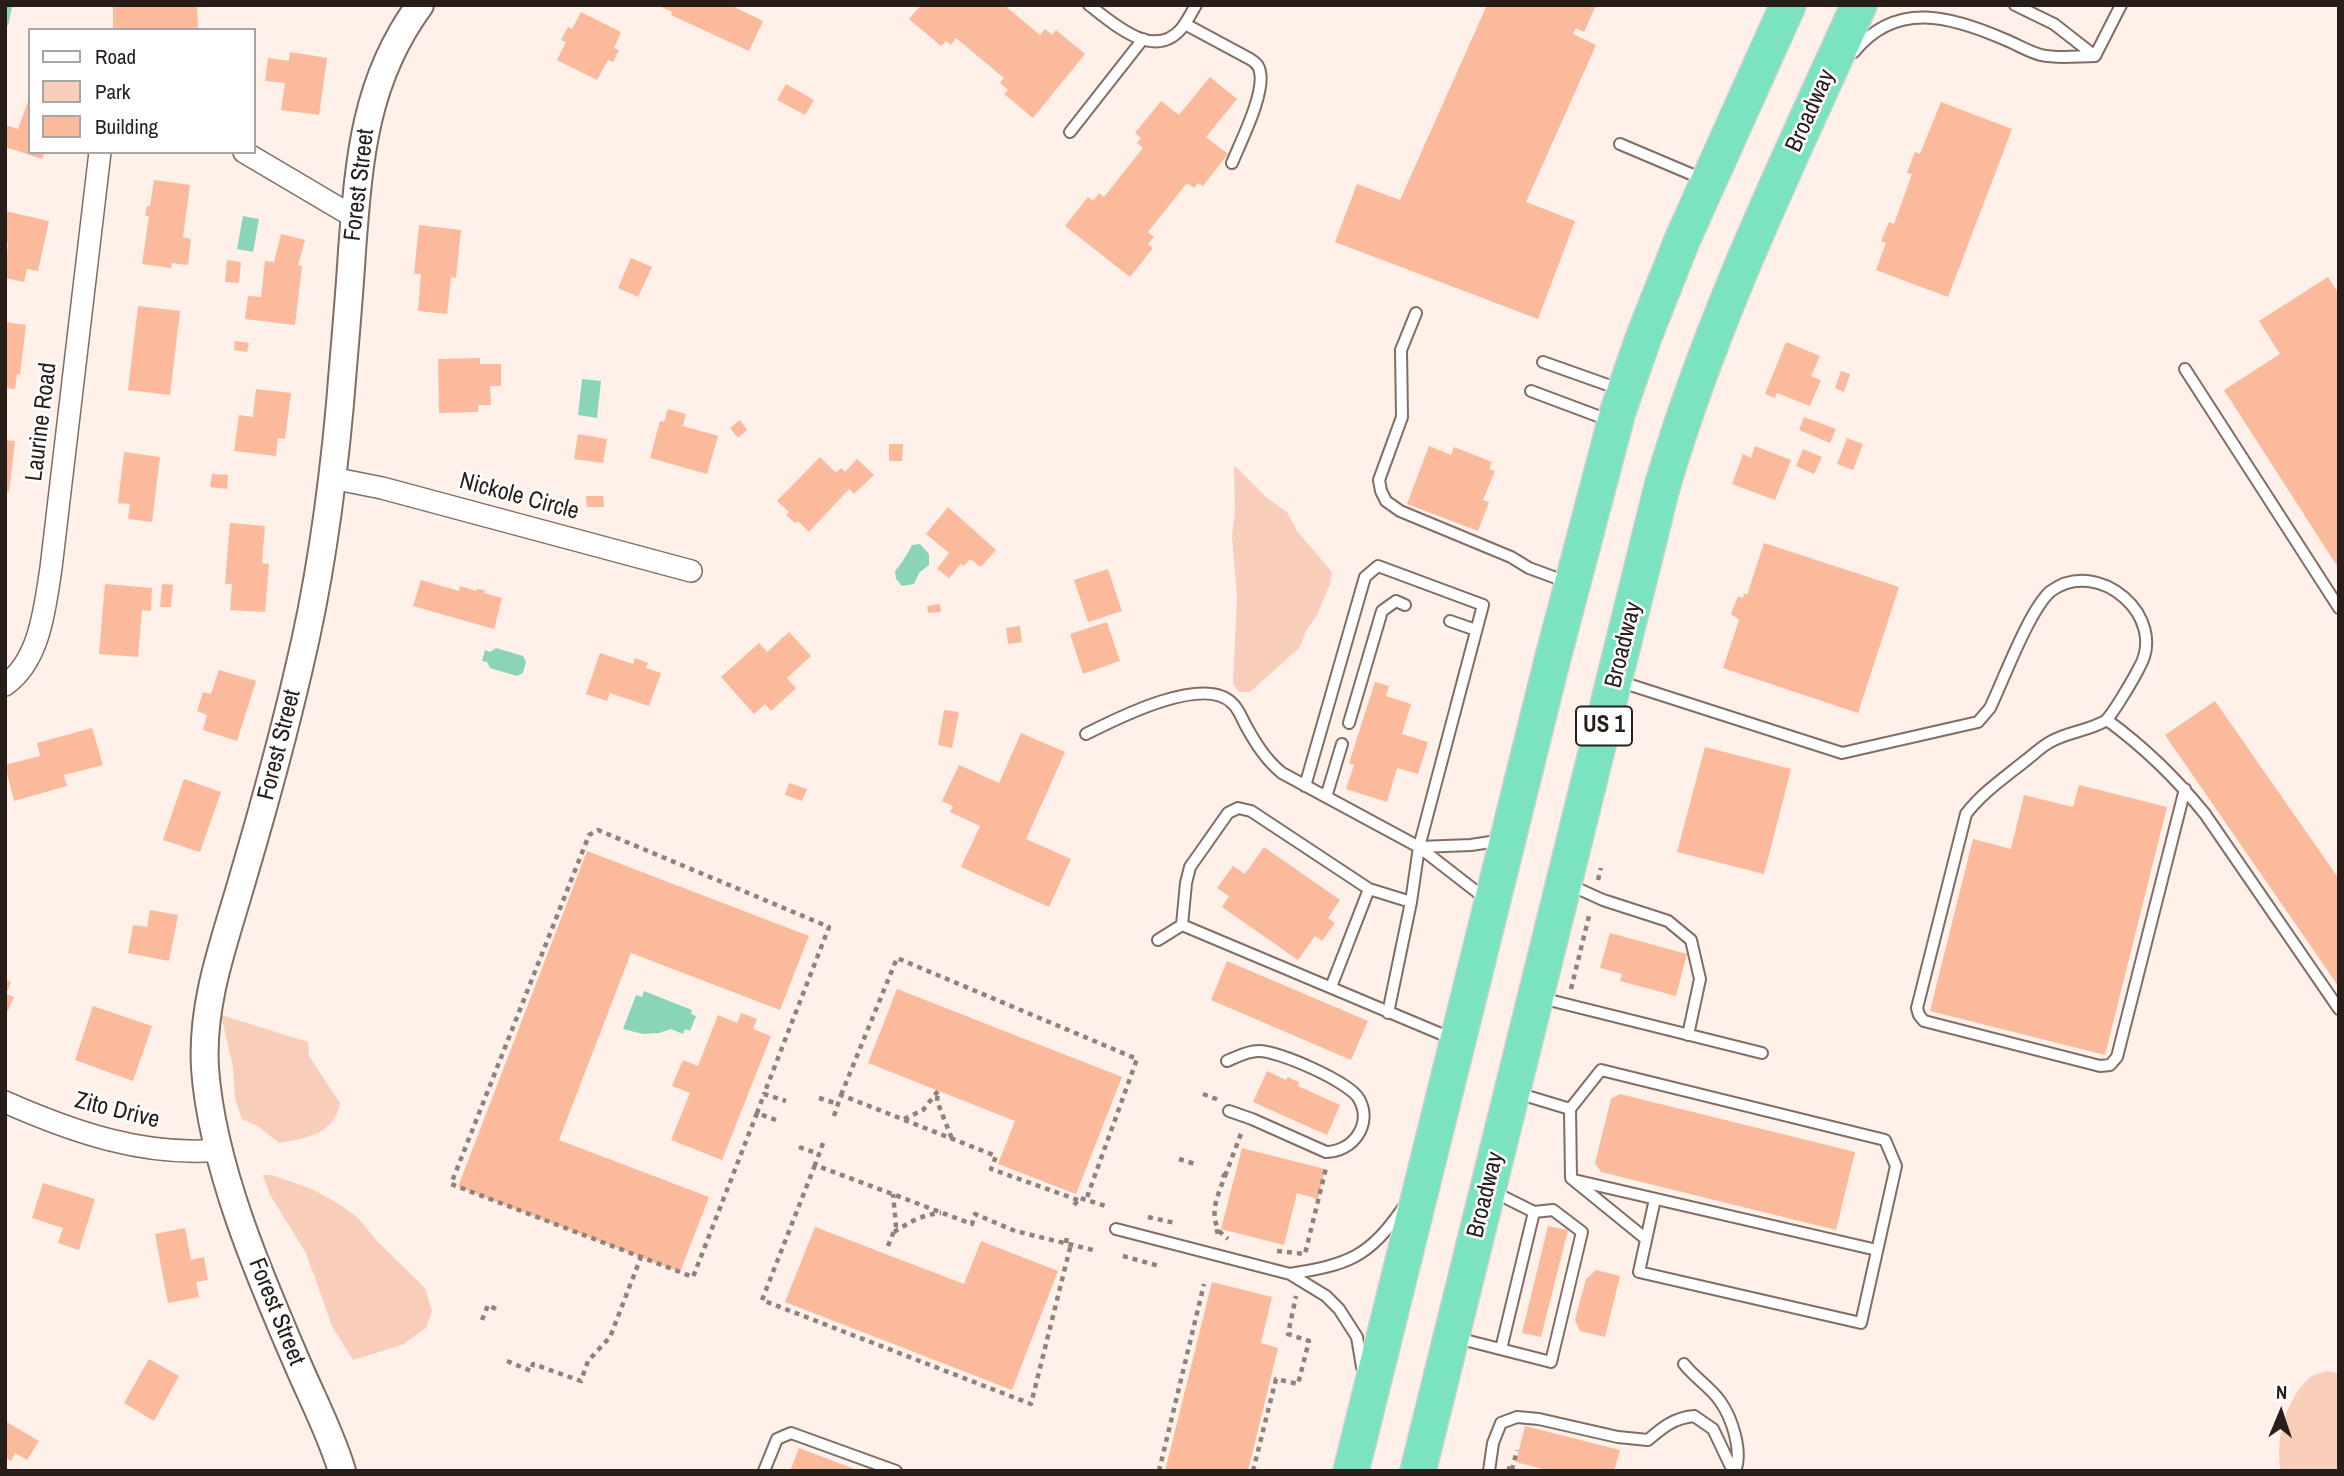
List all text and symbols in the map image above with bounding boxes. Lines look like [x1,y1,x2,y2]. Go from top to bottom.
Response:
legend [28,28,256,154]
text: Road [95,42,136,71]
street label: Broadway [1780,65,1842,157]
text: Park [95,77,130,106]
text: Building [95,112,158,141]
street label: Forest Street [339,127,381,243]
street label: Laurine Road [20,361,64,483]
street label: Nickole Circle [456,467,582,527]
street label: Broadway [1599,599,1649,691]
street label: Forest Street [252,687,308,803]
road number: US 1 [1576,706,1632,746]
street label: Zito Drive [72,1087,162,1135]
street label: Broadway [1461,1149,1511,1241]
street label: Forest Street [242,1254,310,1370]
north arrow [2246,1378,2316,1448]
text: N [2276,1379,2288,1405]

